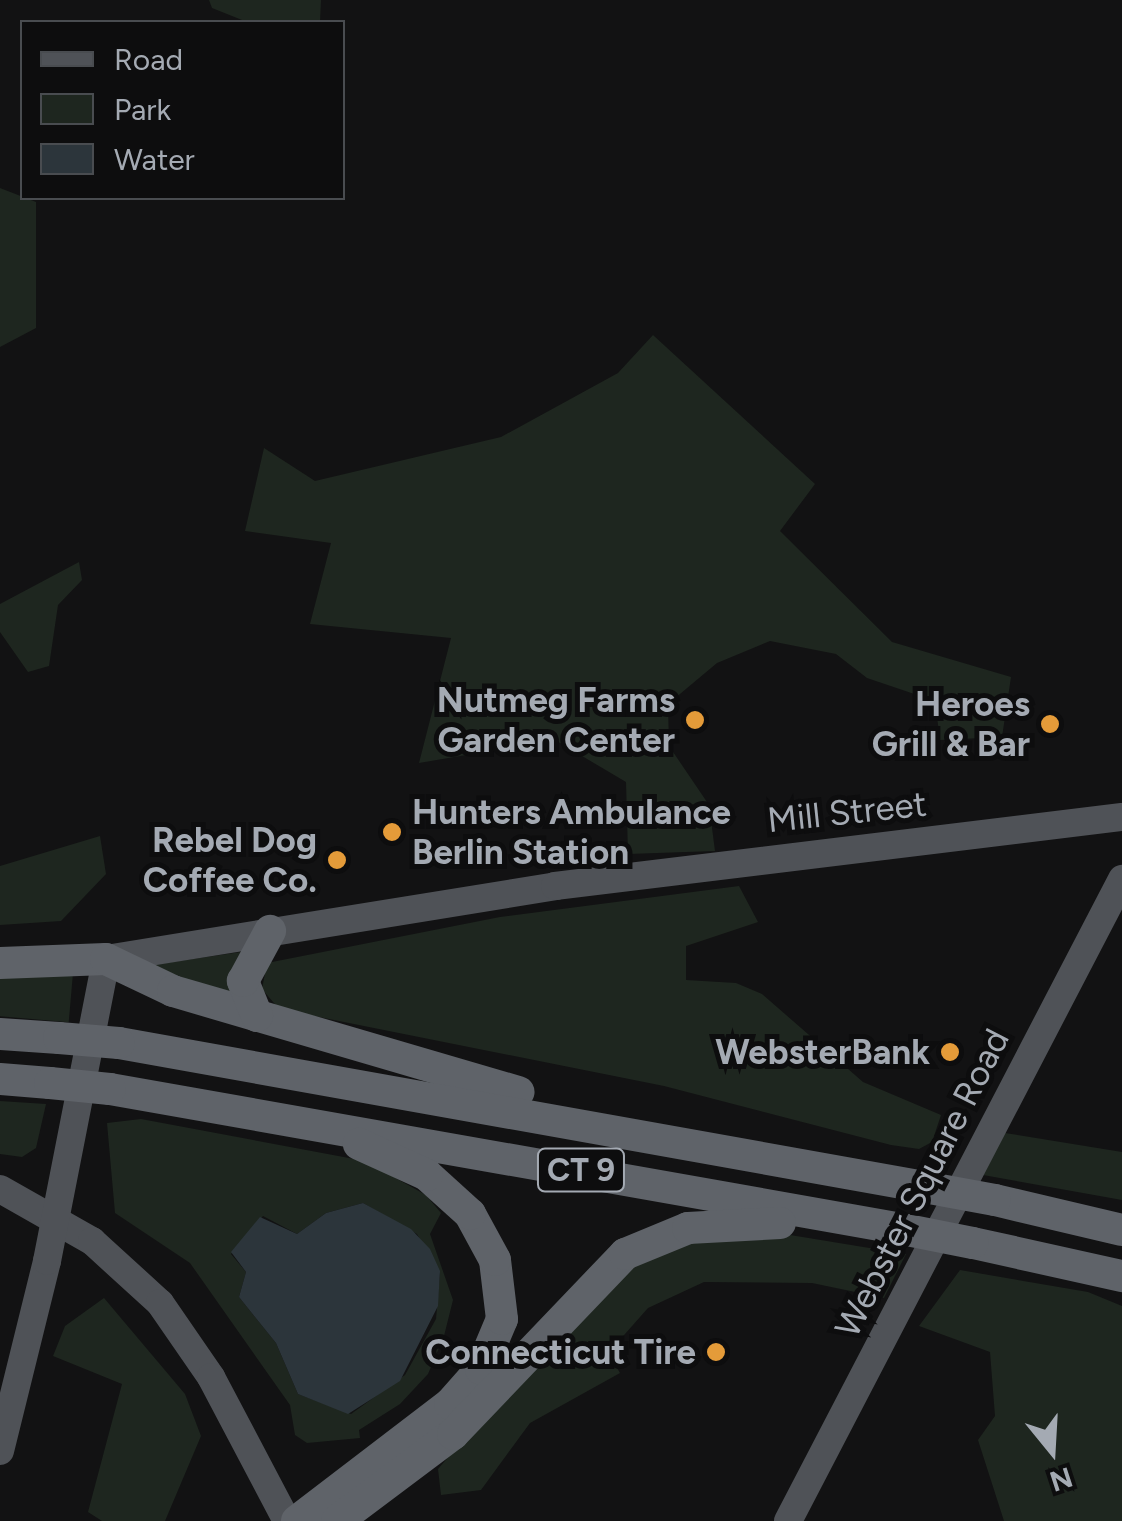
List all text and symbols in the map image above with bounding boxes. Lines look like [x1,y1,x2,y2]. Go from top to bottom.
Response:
legend [20,20,345,200]
text: Road [114,41,183,78]
text: Park [114,91,171,128]
text: Water [114,141,195,178]
place label: Nutmeg Farms Garden Center [437,679,675,761]
place label: Heroes Grill & Bar [872,683,1030,765]
marker: Nutmeg Farms Garden Center [684,709,706,731]
marker: Heroes Grill & Bar [1039,713,1061,735]
street label: Mill Street [765,783,929,841]
place label: Hunters Ambulance Berlin Station [412,791,731,873]
place label: Rebel Dog Coffee Co. [143,819,317,901]
marker: Hunters Ambulance Berlin Station [381,821,403,843]
marker: Rebel Dog Coffee Co. [326,849,348,871]
street label: Webster Square Road [826,1022,1018,1344]
place label: WebsterBank [715,1031,930,1073]
marker: WebsterBank [939,1041,961,1063]
road number: CT 9 [536,1143,626,1197]
place label: Connecticut Tire [425,1331,696,1373]
marker: Connecticut Tire [705,1341,727,1363]
north arrow [1002,1401,1102,1501]
text: N [1046,1460,1077,1499]

